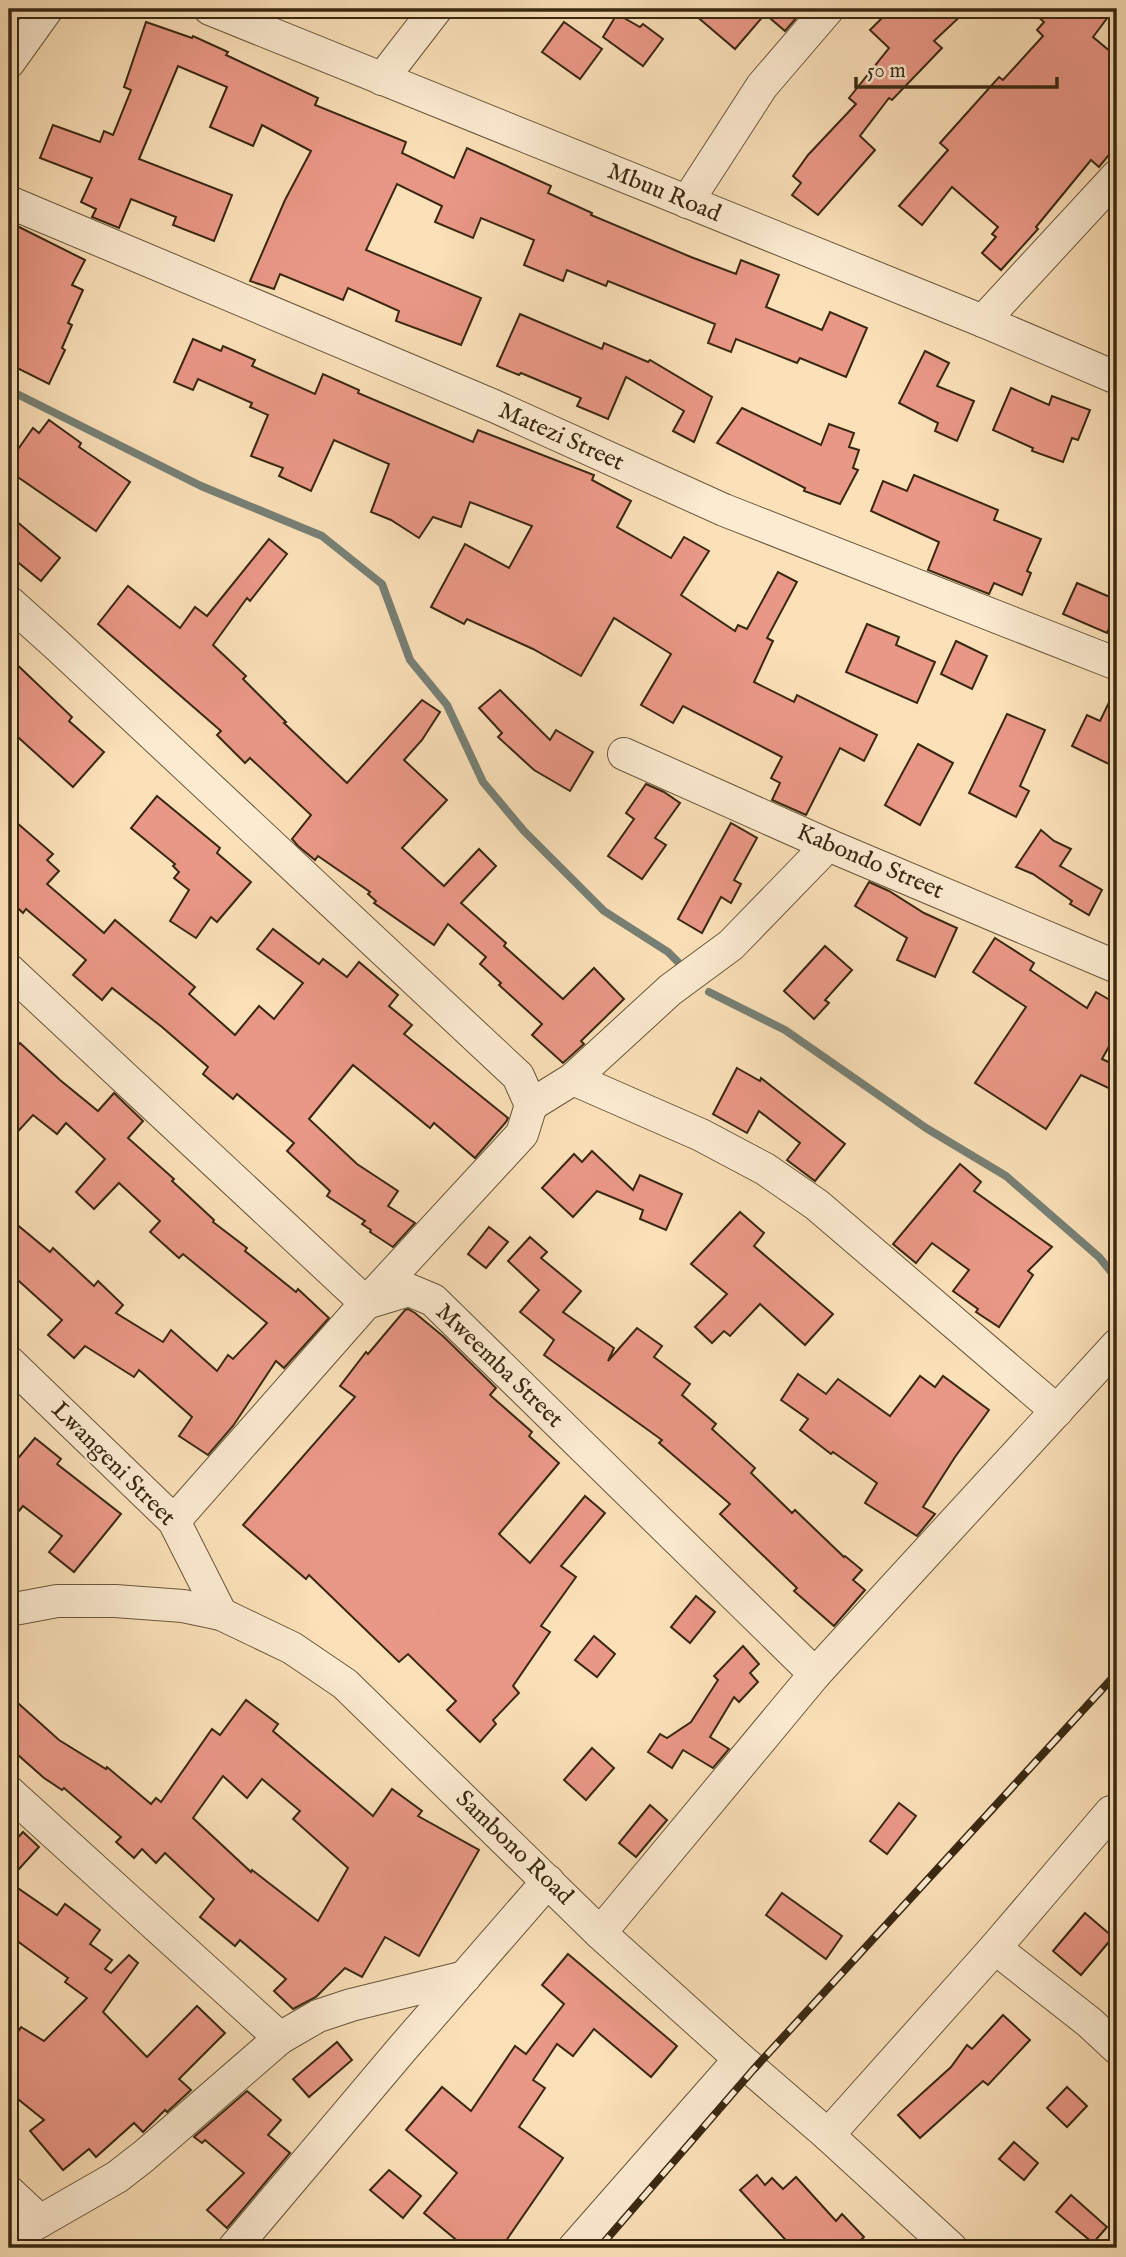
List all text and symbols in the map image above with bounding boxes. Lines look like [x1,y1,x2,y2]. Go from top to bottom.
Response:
scale bar [856,46,1058,90]
text: 50 m [867,58,906,85]
street label: Mbuu Road [603,156,725,230]
street label: Matezi Street [493,395,629,479]
street label: Kabondo Street [792,817,948,907]
street label: Mweemba Street [428,1297,570,1435]
street label: Lwangeni Street [44,1395,182,1533]
street label: Sambono Road [449,1784,580,1912]

